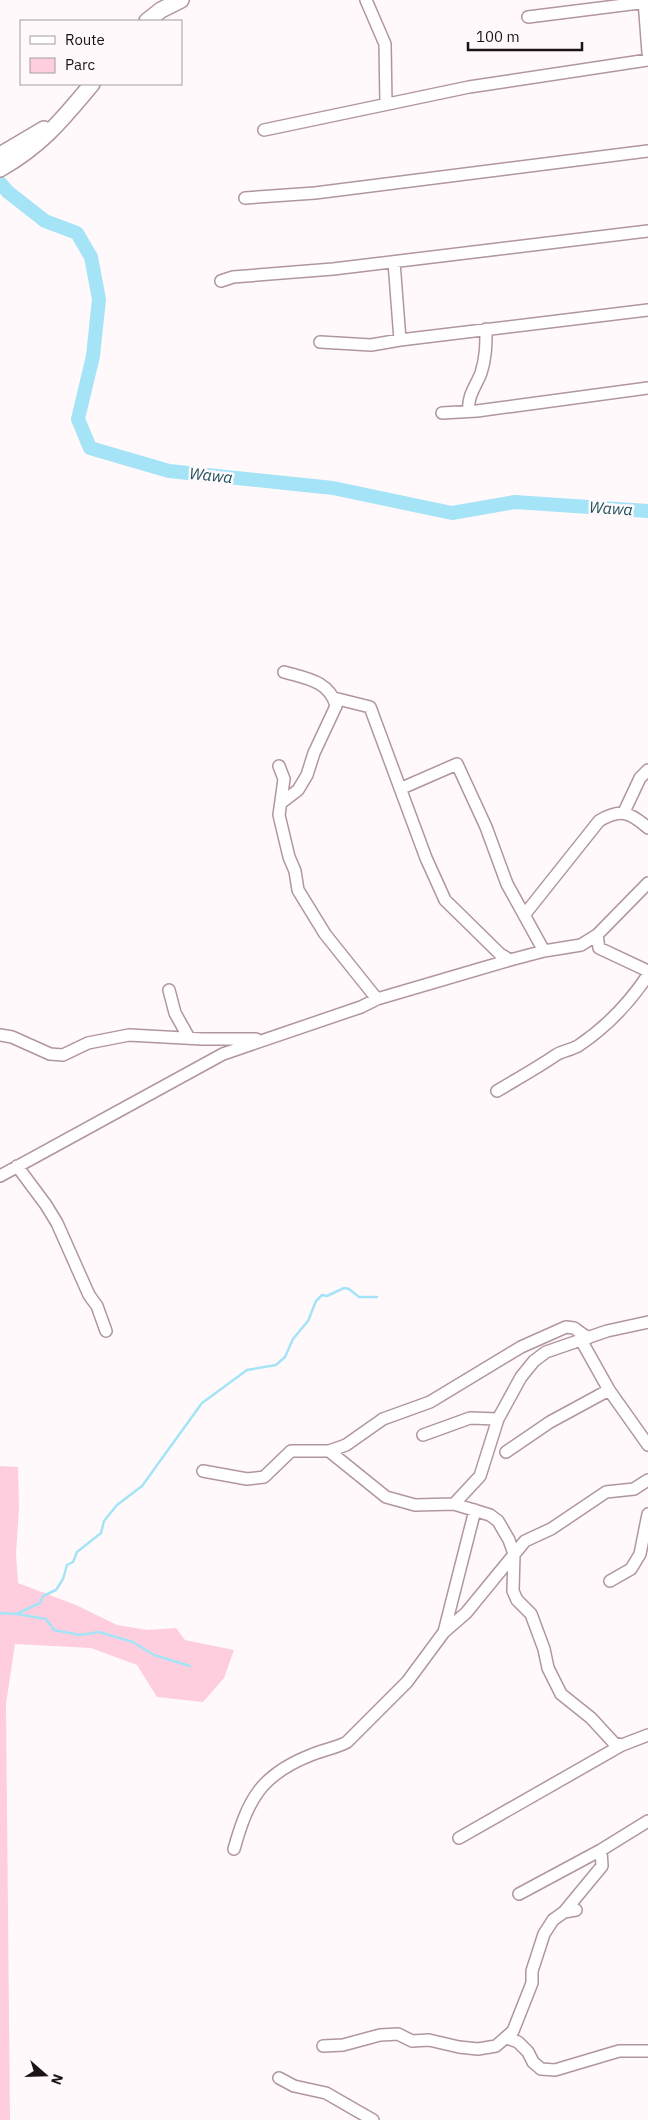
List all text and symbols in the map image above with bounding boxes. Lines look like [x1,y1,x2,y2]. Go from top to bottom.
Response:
legend [20,20,182,85]
scale bar [468,20,582,52]
text: 100 m [476,27,520,46]
text: Route [65,30,105,49]
text: Parc [65,55,95,74]
water label: Wawa [188,463,234,487]
water label: Wawa [588,496,634,520]
north arrow [20,2050,70,2100]
text: N [47,2072,67,2087]

